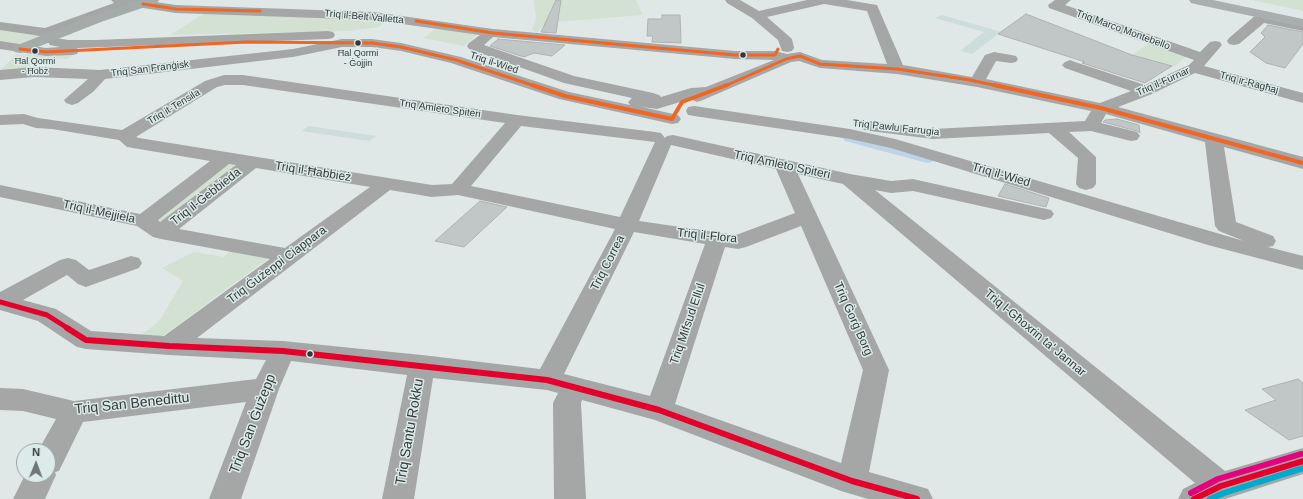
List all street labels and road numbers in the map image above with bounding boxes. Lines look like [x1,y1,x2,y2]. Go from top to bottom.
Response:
street label: Triq Marco Montebello [1074,7,1172,53]
street label: Triq il-Belt Valletta [324,8,404,26]
street label: Triq il-Wied [468,50,520,76]
street label: Triq San Franġisk [110,58,190,80]
street label: Triq il-Furnar [1135,65,1191,99]
street label: Triq ir-Ragħaj [1218,69,1280,97]
street label: Triq it-Tensila [146,87,202,127]
street label: Triq Amleto Spiteri [399,97,481,121]
street label: Triq Pawlu Farrugia [852,117,940,139]
street label: Triq Amleto Spiteri [732,148,832,182]
street label: Triq il-Ħabbież [274,159,352,185]
street label: Triq il-Wied [970,160,1032,190]
street label: Triq il-Ġebbieda [168,165,244,229]
street label: Triq il-Mejjiela [62,197,136,227]
street label: Triq Ġużeppi Ciappara [225,223,329,307]
street label: Triq il-Flora [676,226,738,246]
street label: Triq Correa [588,233,628,293]
street label: Triq Ġorġ Borg [830,280,876,358]
street label: Triq Mifsud Ellul [667,282,709,366]
street label: Triq l-Għoxrin ta' Jannar [981,286,1089,380]
street label: Triq San Ġużepp [226,372,280,476]
street label: Triq Santu Rokku [392,378,428,486]
street label: Triq San Benedittu [74,390,190,418]

